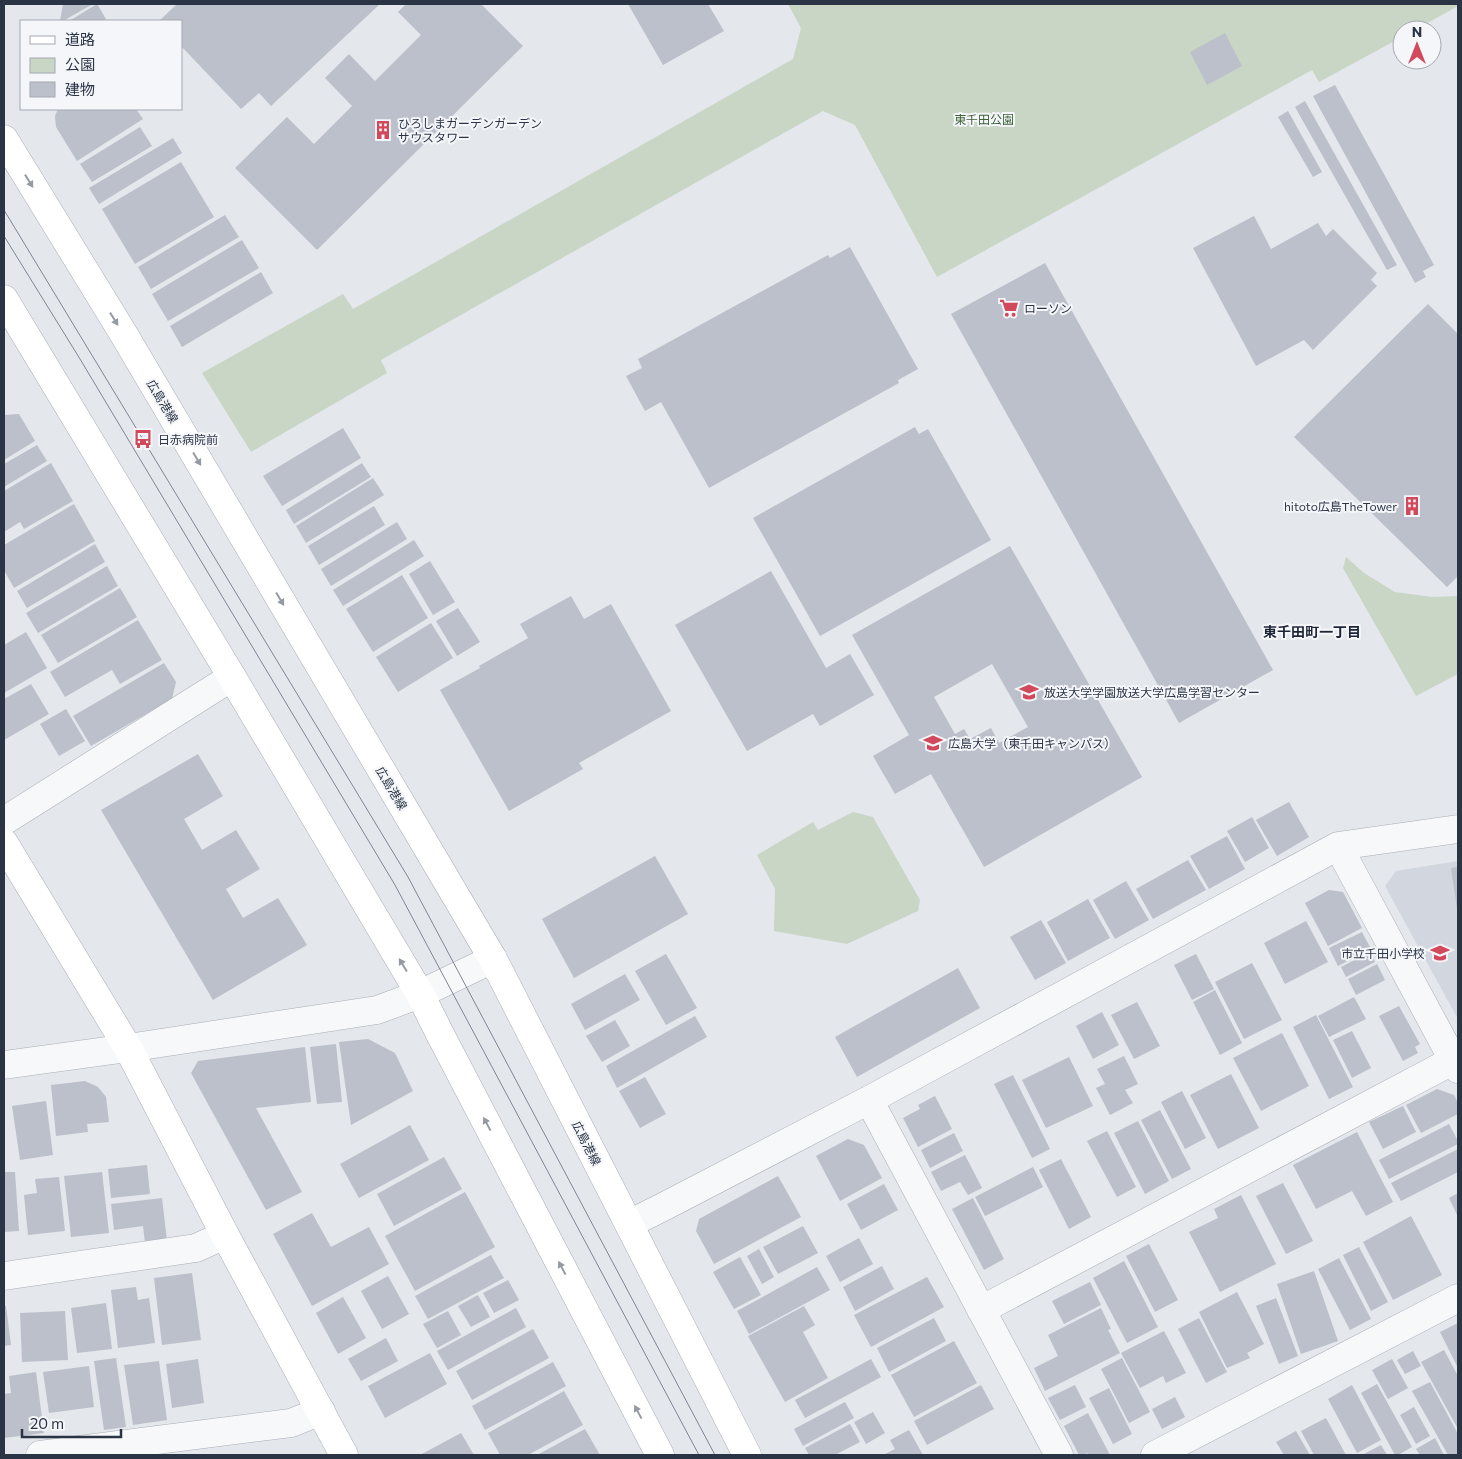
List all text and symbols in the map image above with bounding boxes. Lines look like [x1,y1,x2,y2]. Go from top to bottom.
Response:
legend [20,20,182,110]
north arrow [1392,20,1442,70]
text: N [1412,23,1422,40]
text: 道路 [65,30,95,48]
text: 公園 [65,55,95,73]
text: 建物 [65,80,95,98]
park label: 東千田公園 [954,112,1014,126]
place label: ひろしまガーデンガーデン サウスタワー [398,116,542,144]
building icon: ひろしまガーデンガーデン サウスタワー [372,119,394,141]
one-way arrow [25,174,34,187]
supermarket icon: ローソン [998,297,1020,319]
place label: ローソン [1024,301,1072,315]
one-way arrow [110,313,119,326]
street label: 広島港線 [145,377,181,425]
bus stop icon: 日赤病院前 [132,428,154,450]
place label: 日赤病院前 [158,432,218,446]
one-way arrow [193,452,202,465]
building icon: hitoto広島TheTower [1401,495,1423,517]
place label: hitoto広島TheTower [1284,499,1397,513]
one-way arrow [276,592,285,605]
district label: 東千田町一丁目 [1263,623,1361,640]
school or university icon: 放送大学学園放送大学広島学習センター [1018,681,1040,703]
place label: 放送大学学園放送大学広島学習センター [1044,685,1260,699]
school or university icon: 広島大学（東千田キャンパス） [922,732,944,754]
place label: 広島大学（東千田キャンパス） [948,736,1116,750]
street label: 広島港線 [374,764,410,812]
school or university icon: 市立千田小学校 [1429,942,1451,964]
place label: 市立千田小学校 [1341,946,1425,960]
one-way arrow [399,958,408,972]
one-way arrow [483,1117,491,1131]
street label: 広島港線 [570,1118,604,1168]
one-way arrow [558,1261,566,1275]
one-way arrow [634,1405,642,1419]
scale bar [22,1406,121,1438]
text: 20 m [30,1414,64,1432]

